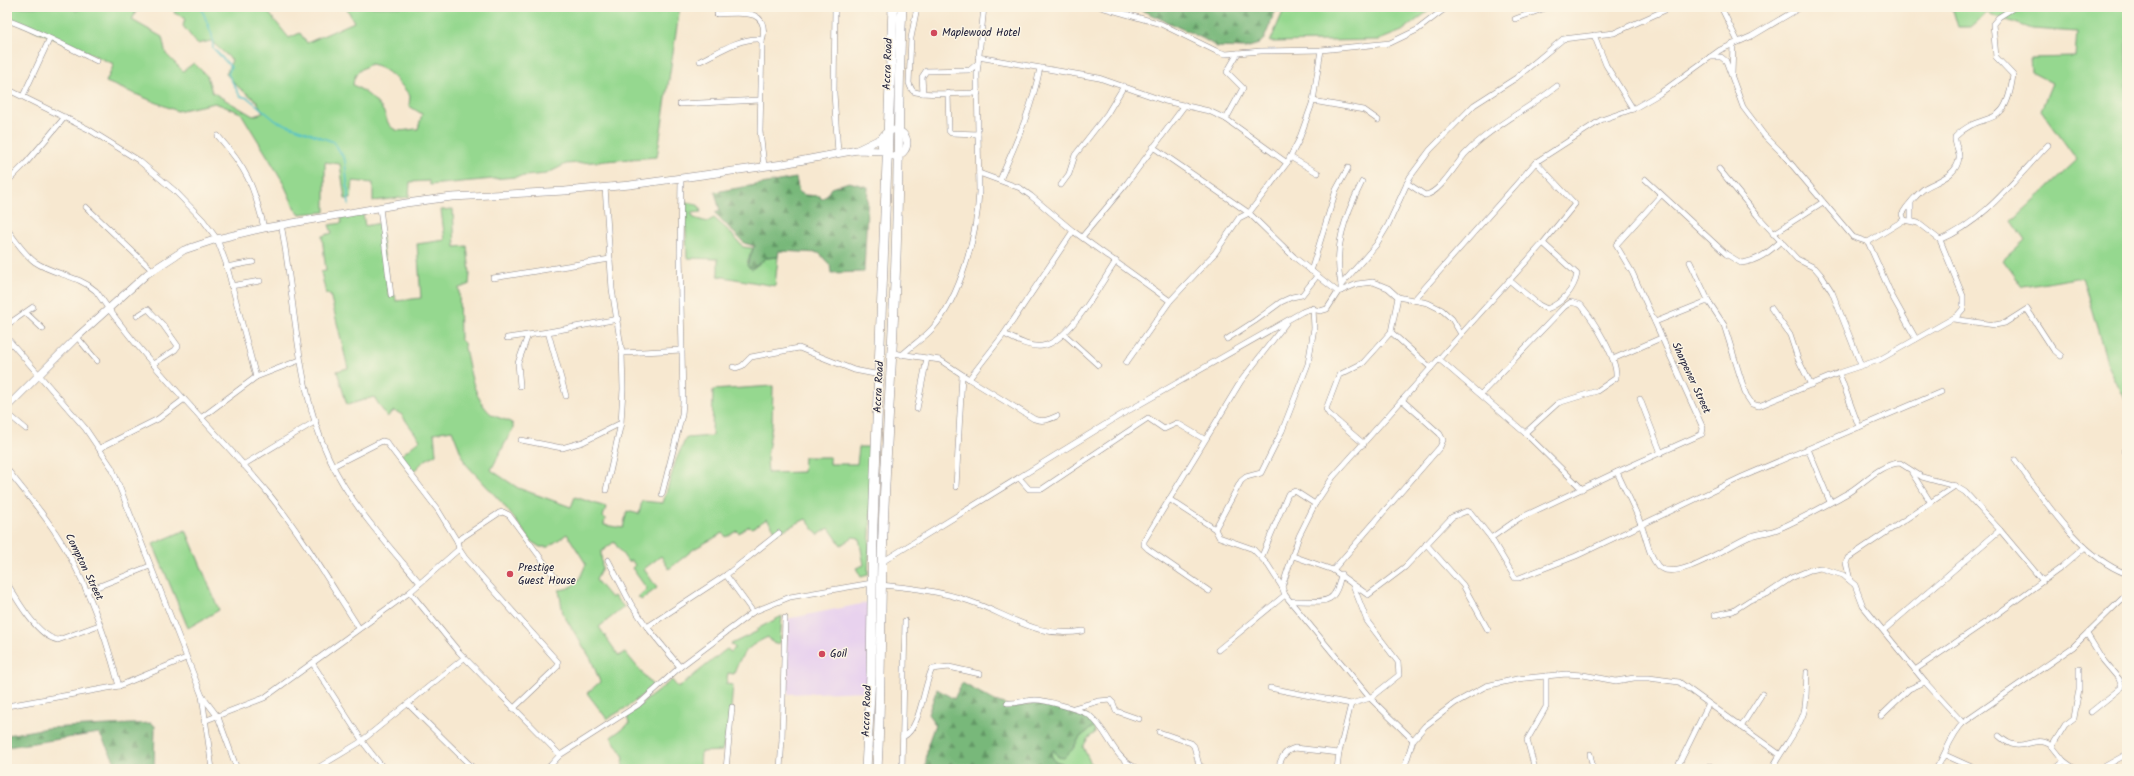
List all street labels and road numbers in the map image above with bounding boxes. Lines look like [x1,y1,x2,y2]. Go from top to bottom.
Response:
street label: Accra Road [878,37,898,90]
street label: Sharpener Street [1666,339,1716,418]
street label: Accra Road [869,360,889,413]
street label: Compton Street [60,530,108,604]
street label: Accra Road [857,684,877,737]

